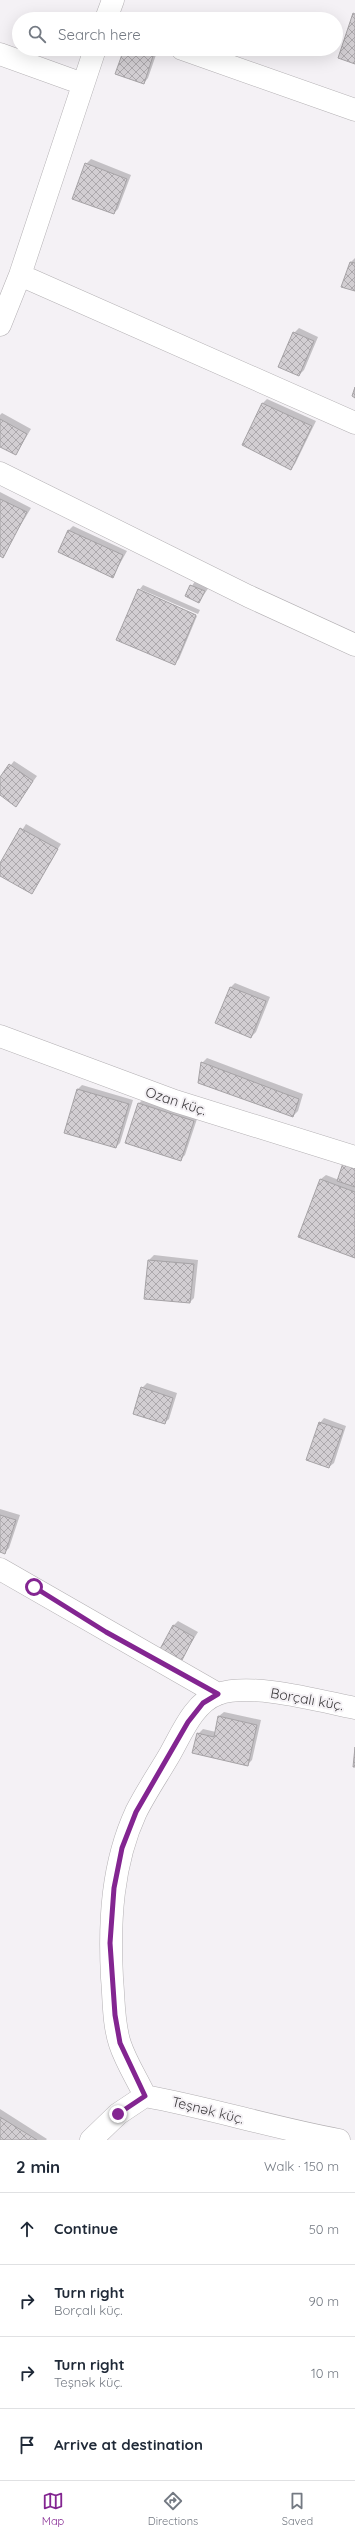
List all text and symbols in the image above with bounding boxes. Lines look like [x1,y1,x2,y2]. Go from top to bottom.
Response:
search box [12,12,343,56]
icon: search [26,23,48,45]
text: Search here [58,25,141,44]
street label: Ozan küç. [143,1083,209,1119]
route start [25,1578,43,1596]
street label: Borçalı küç. [269,1684,345,1714]
street label: Teşnək küç. [170,2092,246,2128]
route end [109,2105,127,2123]
text: 2 min [16,2156,60,2177]
text: Walk · 150 m [264,2158,339,2174]
icon: ahead [16,2218,38,2240]
text: Continue [54,2219,118,2238]
text: 50 m [309,2221,339,2237]
text: Turn right [54,2283,125,2302]
icon: right [16,2290,38,2312]
text: 90 m [309,2293,339,2309]
text: Borçalı küç. [54,2302,123,2318]
text: Turn right [54,2355,125,2374]
icon: right [16,2362,38,2384]
text: 10 m [311,2365,339,2381]
text: Teşnək küç. [54,2374,122,2390]
icon: arrive [16,2434,38,2456]
text: Arrive at destination [54,2435,203,2454]
tab: Map [42,2490,64,2528]
tab: Directions [148,2490,198,2528]
tab: Saved [282,2490,313,2528]

